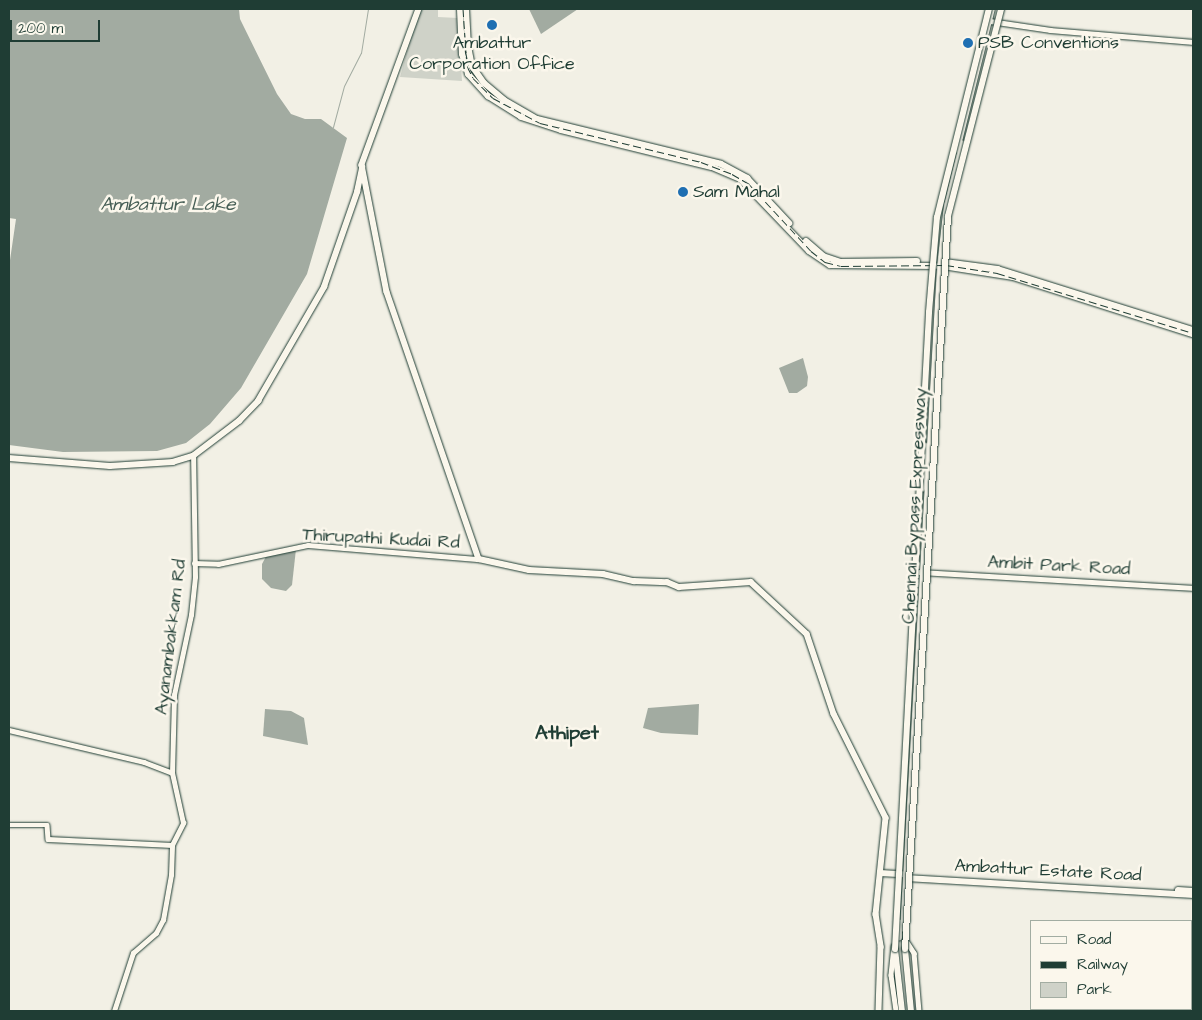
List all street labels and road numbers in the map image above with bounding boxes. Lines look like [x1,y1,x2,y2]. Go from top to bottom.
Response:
street label: Chennai Bypass Expressway [898,388,932,624]
street label: Thirupathi Kudai Rd [302,524,460,554]
street label: Ambit Park Road [987,551,1131,581]
street label: Ayanambakkam Rd [151,558,191,716]
street label: Ambattur Estate Road [954,855,1142,887]

